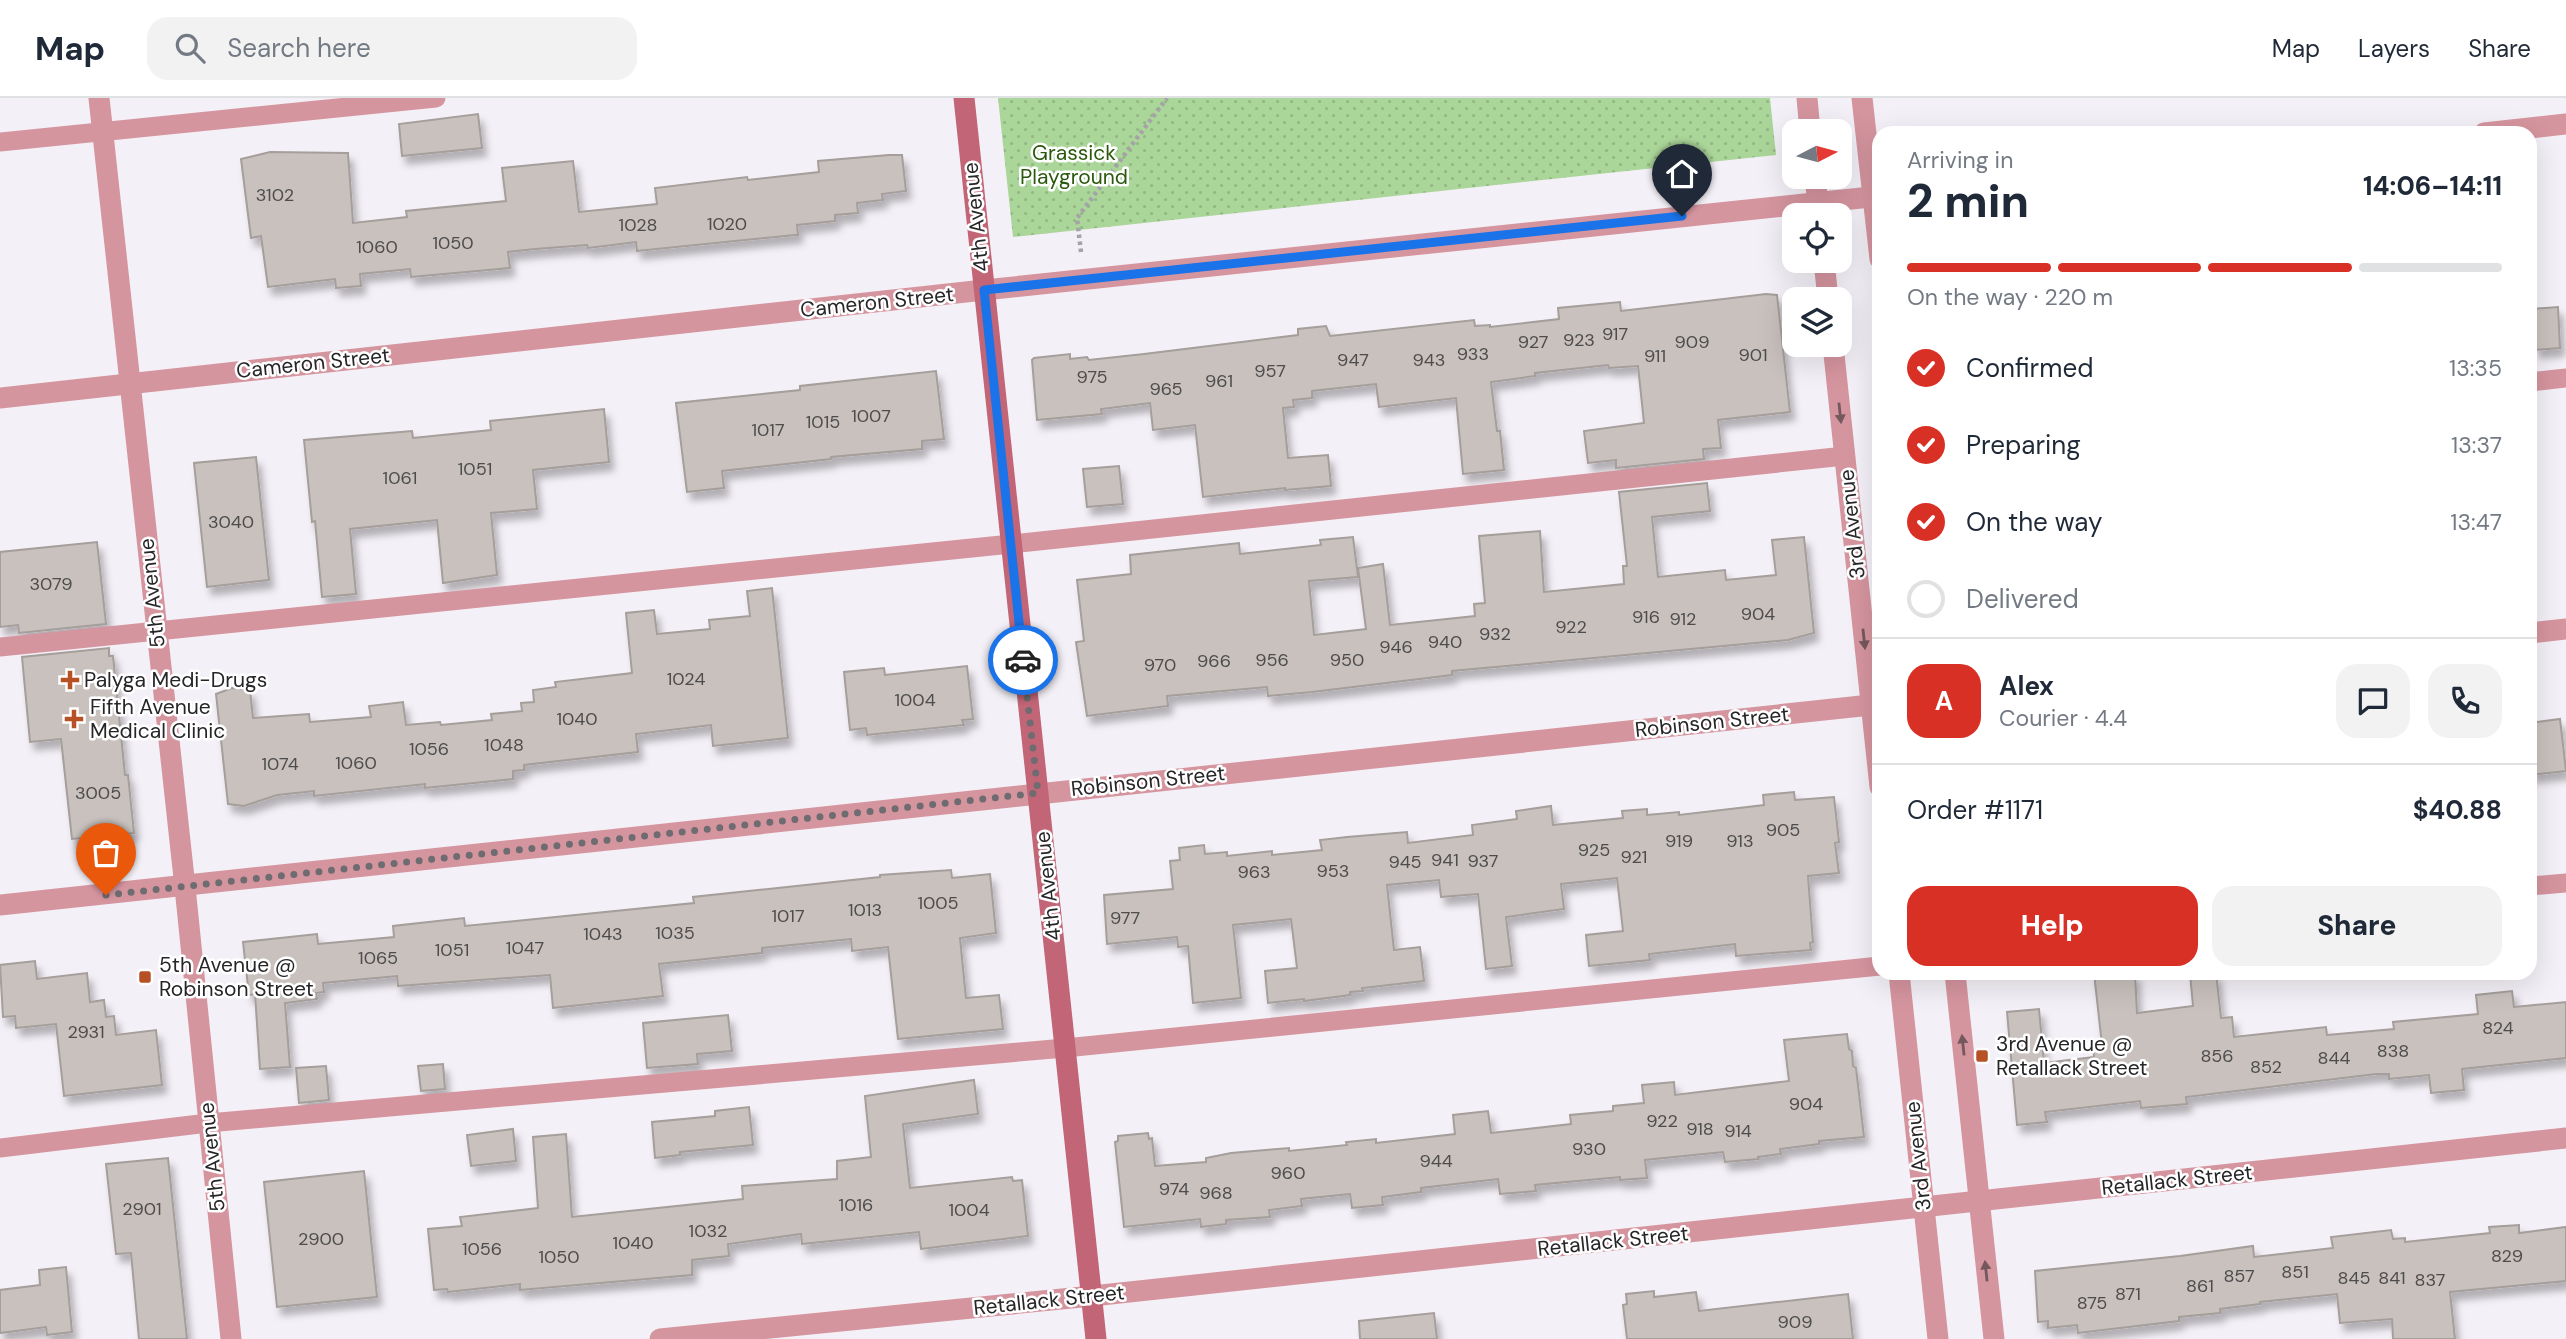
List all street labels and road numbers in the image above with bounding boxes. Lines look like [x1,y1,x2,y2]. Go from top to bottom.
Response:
street label: 4th Avenue [956,161,996,273]
street label: Cameron Street [799,280,955,324]
street label: Cameron Street [235,341,391,385]
street label: 3rd Avenue [1832,468,1872,580]
street label: 5th Avenue [132,537,172,649]
street label: Robinson Street [1634,700,1790,744]
street label: Robinson Street [1070,759,1226,803]
street label: 4th Avenue [1028,830,1068,942]
street label: 3rd Avenue [1898,1100,1938,1212]
street label: 5th Avenue [192,1101,232,1213]
street label: Retallack Street [2100,1158,2254,1202]
street label: Retallack Street [1536,1219,1690,1263]
street label: Retallack Street [972,1278,1126,1322]

